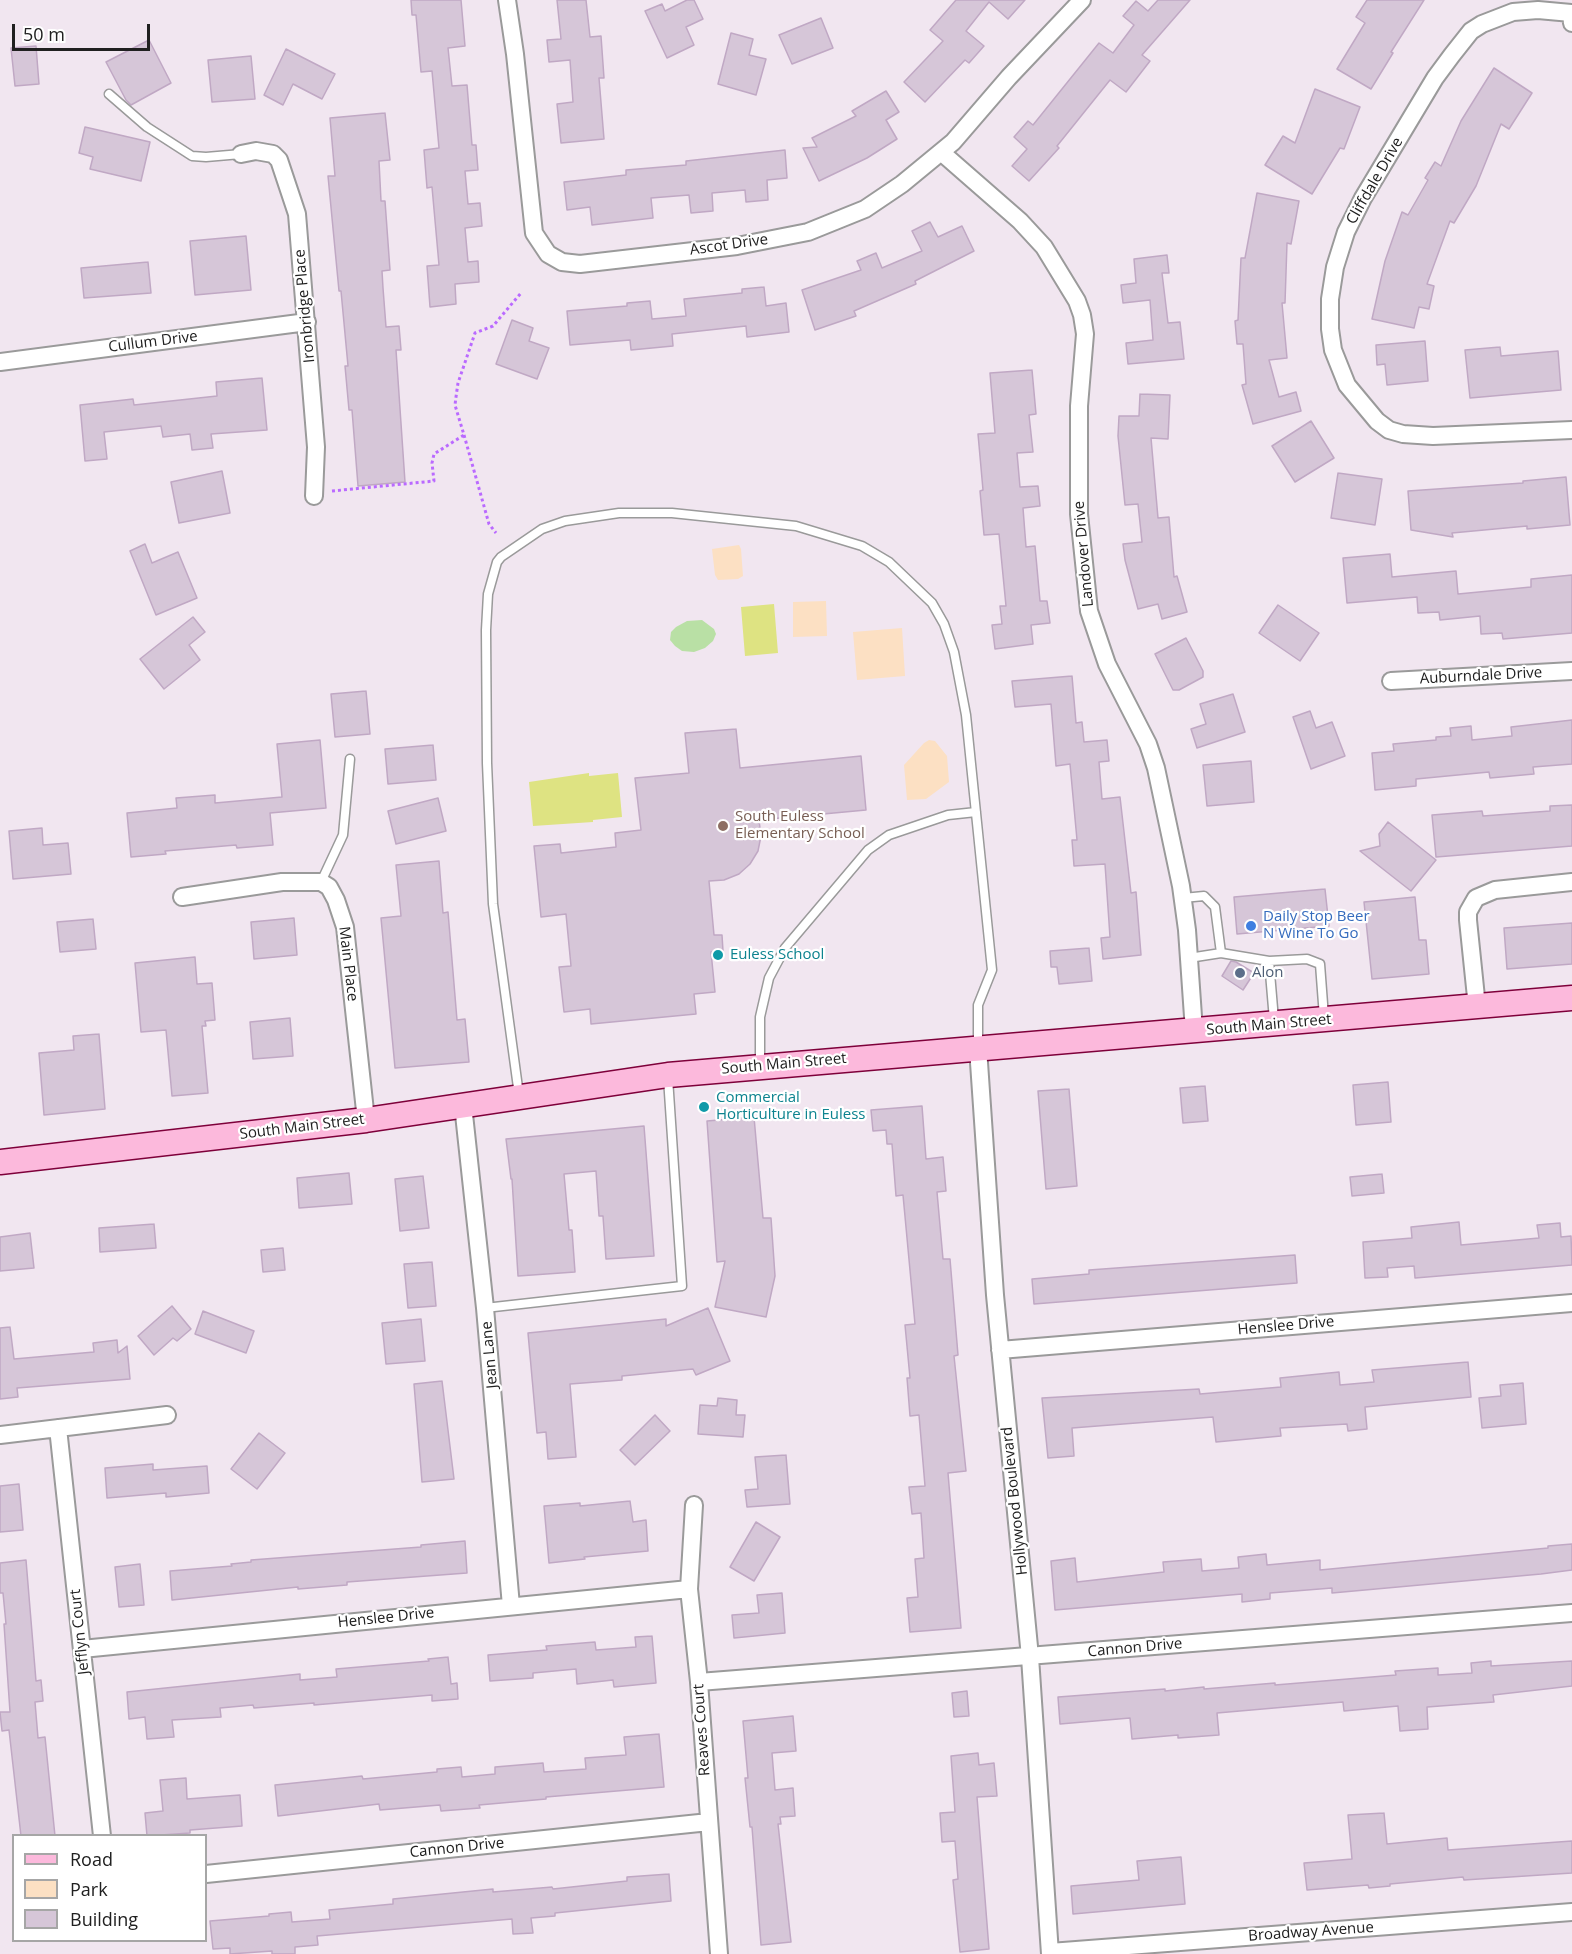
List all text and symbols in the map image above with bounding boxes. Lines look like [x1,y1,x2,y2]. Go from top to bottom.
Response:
scale bar [15,12,153,50]
text: 50 m [23,22,65,46]
street label: Cliffdale Drive [1343,134,1407,228]
street label: Ascot Drive [689,231,769,259]
street label: Ironbridge Place [291,248,319,364]
street label: Cullum Drive [107,328,199,356]
street label: Landover Drive [1070,500,1098,608]
street label: Auburndale Drive [1419,664,1543,688]
place label: South Euless Elementary School [735,808,865,843]
marker: South Euless Elementary School [716,819,730,833]
place label: Daily Stop Beer N Wine To Go [1263,908,1370,943]
marker: Daily Stop Beer N Wine To Go [1244,919,1258,933]
street label: Main Place [334,925,362,1003]
place label: Euless School [730,946,824,964]
marker: Euless School [711,948,725,962]
place label: Alon [1252,964,1283,982]
marker: Alon [1233,966,1247,980]
street label: South Main Street [1206,1011,1332,1039]
street label: South Main Street [721,1050,847,1078]
place label: Commercial Horticulture in Euless [716,1089,865,1124]
marker: Commercial Horticulture in Euless [697,1100,711,1114]
street label: South Main Street [239,1110,365,1144]
street label: Henslee Drive [1237,1313,1335,1339]
street label: Jean Lane [478,1321,502,1389]
street label: Hollywood Boulevard [998,1426,1032,1576]
street label: Jefflyn Court [67,1588,93,1676]
street label: Henslee Drive [337,1604,435,1632]
street label: Cannon Drive [1087,1635,1183,1661]
street label: Reaves Court [690,1683,714,1777]
legend [12,1834,207,1942]
street label: Cannon Drive [409,1834,505,1862]
text: Road [70,1847,113,1871]
text: Park [70,1877,108,1901]
text: Building [70,1907,138,1931]
street label: Broadway Avenue [1248,1919,1374,1945]

